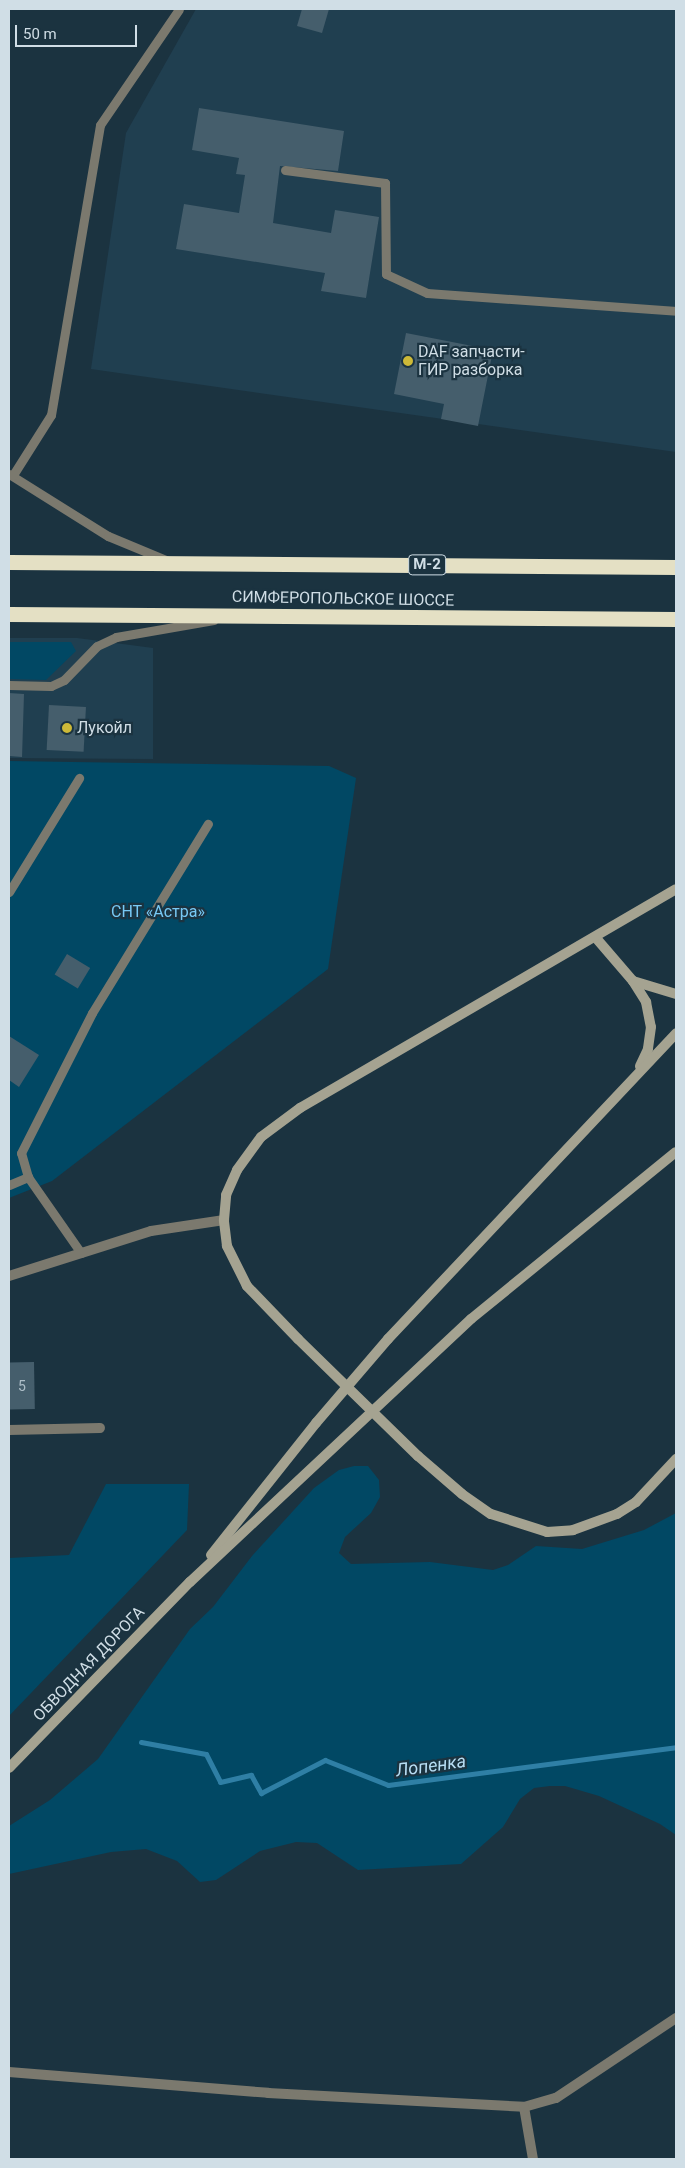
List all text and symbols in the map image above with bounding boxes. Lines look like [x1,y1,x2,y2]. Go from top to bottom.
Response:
scale bar [18,15,140,47]
text: 50 m [23,25,57,43]
place label: DAF запчасти- ГИР разборка [418,342,525,380]
marker: DAF запчасти- ГИР разборка [402,355,414,367]
road number: М-2 [407,552,447,578]
street label: СИМФЕРОПОЛЬСКОЕ ШОССЕ [232,587,454,611]
place label: Лукойл [77,718,132,738]
marker: Лукойл [61,722,73,734]
park label: СНТ «Астра» [111,902,205,922]
house number: 5 [18,1378,26,1394]
street label: ОБВОДНАЯ ДОРОГА [29,1603,149,1725]
water label: Лопенка [395,1750,467,1782]

